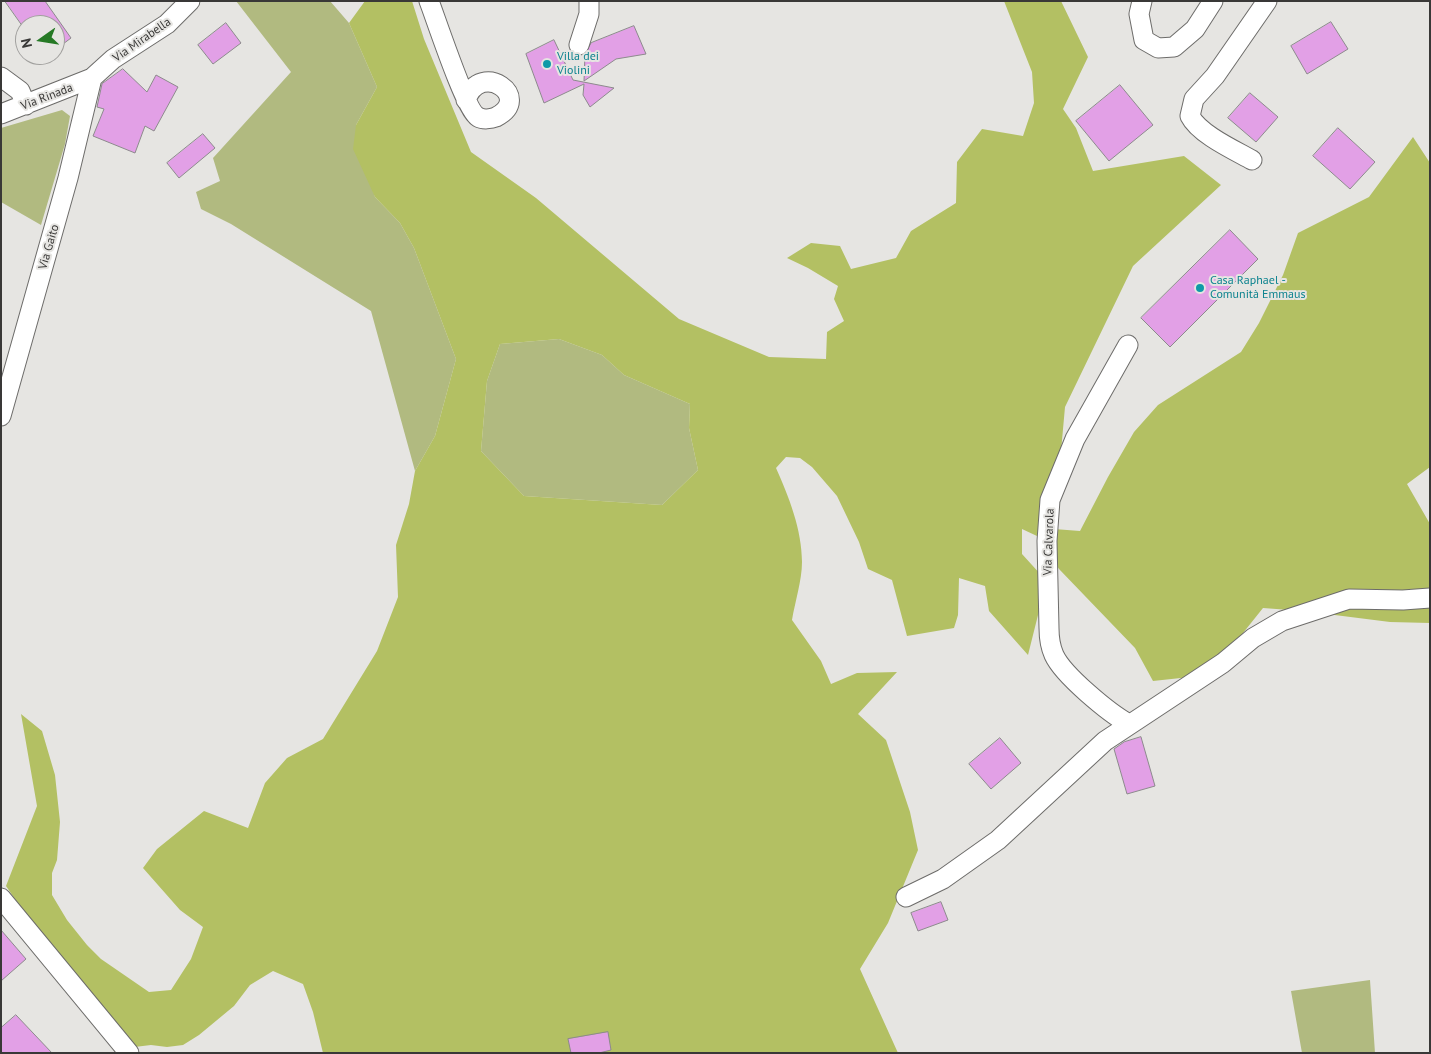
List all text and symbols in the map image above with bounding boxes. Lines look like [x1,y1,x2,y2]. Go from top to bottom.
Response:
north arrow [15,15,65,65]
street label: Via Mirabella [110,15,174,65]
text: N [17,37,36,50]
place label: Villa dei Violini [557,50,599,78]
marker: Villa dei Violini [541,58,553,70]
street label: Via Rinada [19,81,75,113]
street label: Via Gaito [36,223,62,271]
place label: Casa Raphael - Comunità Emmaus [1210,274,1305,302]
marker: Casa Raphael - Comunità Emmaus [1194,282,1206,294]
street label: Via Calvarola [1041,508,1057,576]

